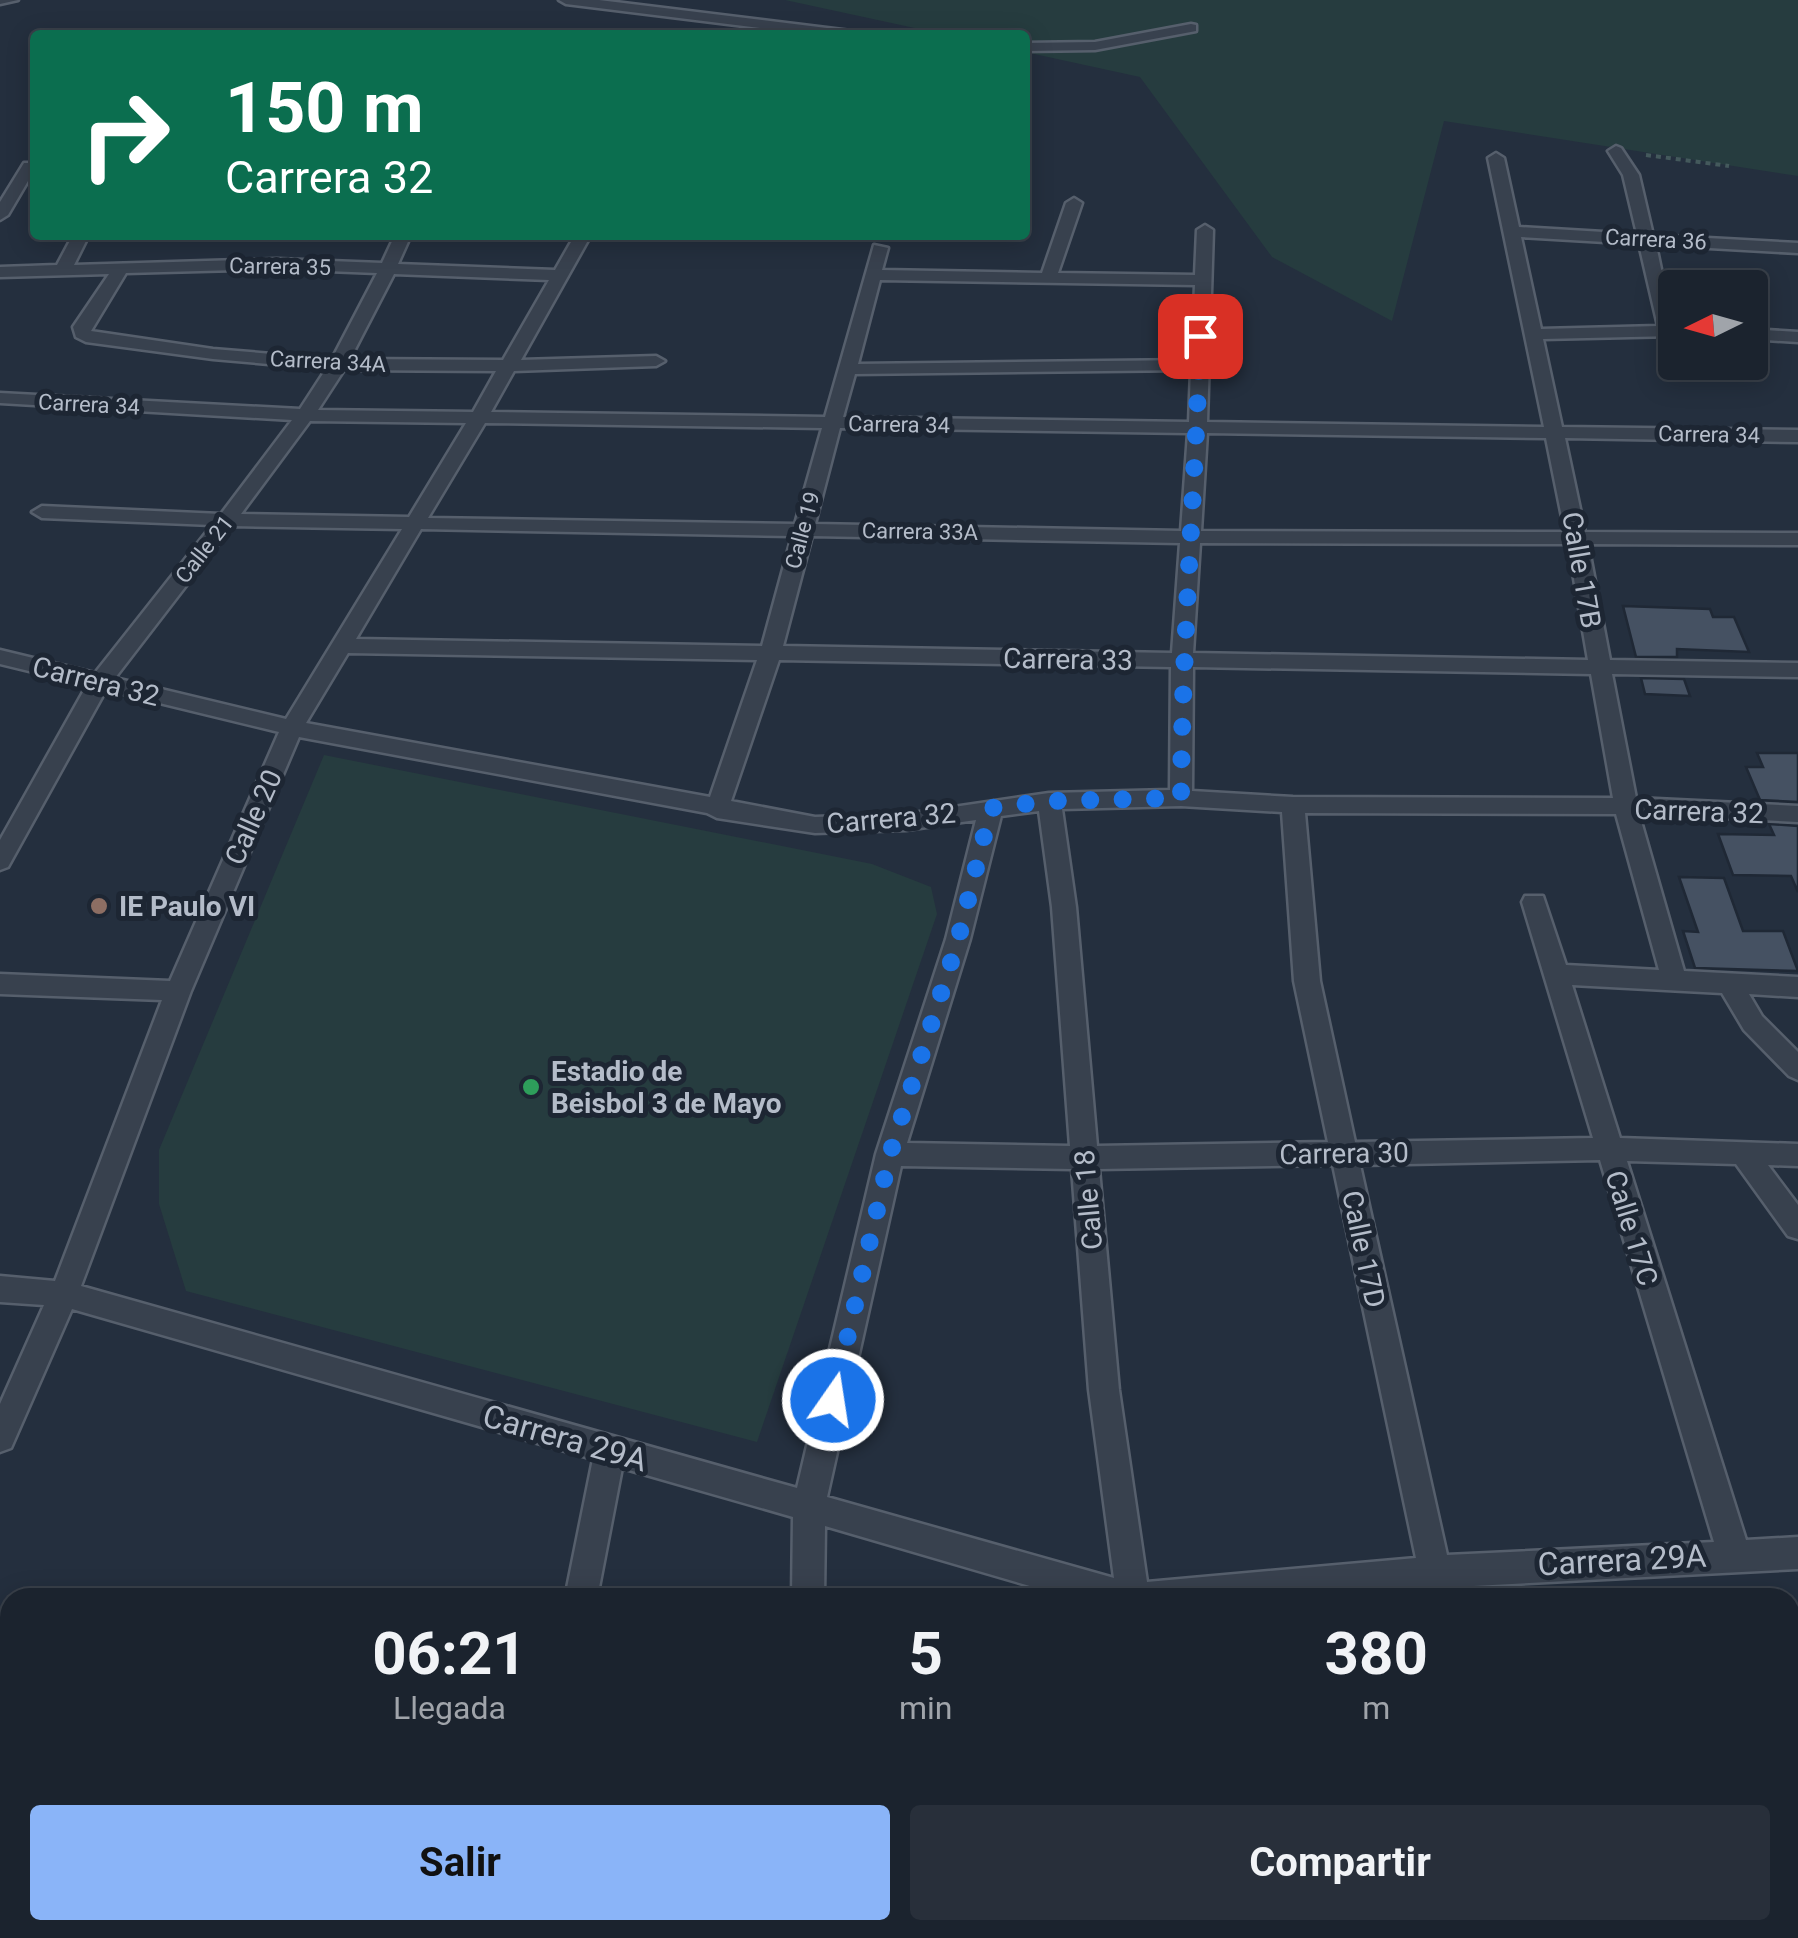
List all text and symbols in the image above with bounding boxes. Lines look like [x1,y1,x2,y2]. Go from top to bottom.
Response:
text: 150 m [225,67,424,149]
icon: right [60,70,190,200]
text: Carrera 32 [225,151,433,204]
street label: Carrera 36 [1604,224,1707,255]
street label: Carrera 35 [229,253,331,280]
north arrow [1658,270,1768,380]
map controls [1658,270,1768,380]
pin [1158,294,1243,379]
icon: arrive [1173,309,1228,364]
street label: Carrera 34A [269,346,387,377]
street label: Carrera 34 [37,389,140,420]
street label: Carrera 34 [848,411,950,438]
street label: Carrera 34 [1658,421,1760,448]
street label: Calle 19 [780,489,825,571]
street label: Calle 17B [1555,509,1608,631]
street label: Calle 21 [170,511,239,588]
street label: Carrera 33A [862,518,979,545]
street label: Carrera 33 [1003,642,1133,677]
street label: Carrera 32 [29,650,163,713]
street label: Calle 20 [218,765,289,870]
street label: Carrera 32 [1634,793,1764,830]
street label: Carrera 32 [825,796,957,841]
place label: IE Paulo VI [119,890,255,923]
marker: IE Paulo VI [88,895,110,917]
place label: Estadio de Beisbol 3 de Mayo [551,1055,782,1120]
marker: Estadio de Beisbol 3 de Mayo [520,1076,542,1098]
street label: Carrera 30 [1279,1136,1409,1171]
street label: Calle 18 [1068,1149,1109,1251]
street label: Calle 17C [1598,1167,1665,1290]
street label: Calle 17D [1335,1188,1392,1311]
position arrow [781,1348,885,1452]
street label: Carrera 29A [479,1396,652,1480]
street label: Carrera 29A [1537,1537,1708,1583]
text: 06:21 [372,1618,527,1689]
text: 5 [908,1618,943,1689]
text: 380 [1325,1618,1428,1689]
text: Llegada [393,1689,506,1727]
text: min [899,1689,952,1727]
text: m [1362,1689,1390,1727]
button: Salir [30,1805,890,1920]
button: Compartir [910,1805,1770,1920]

